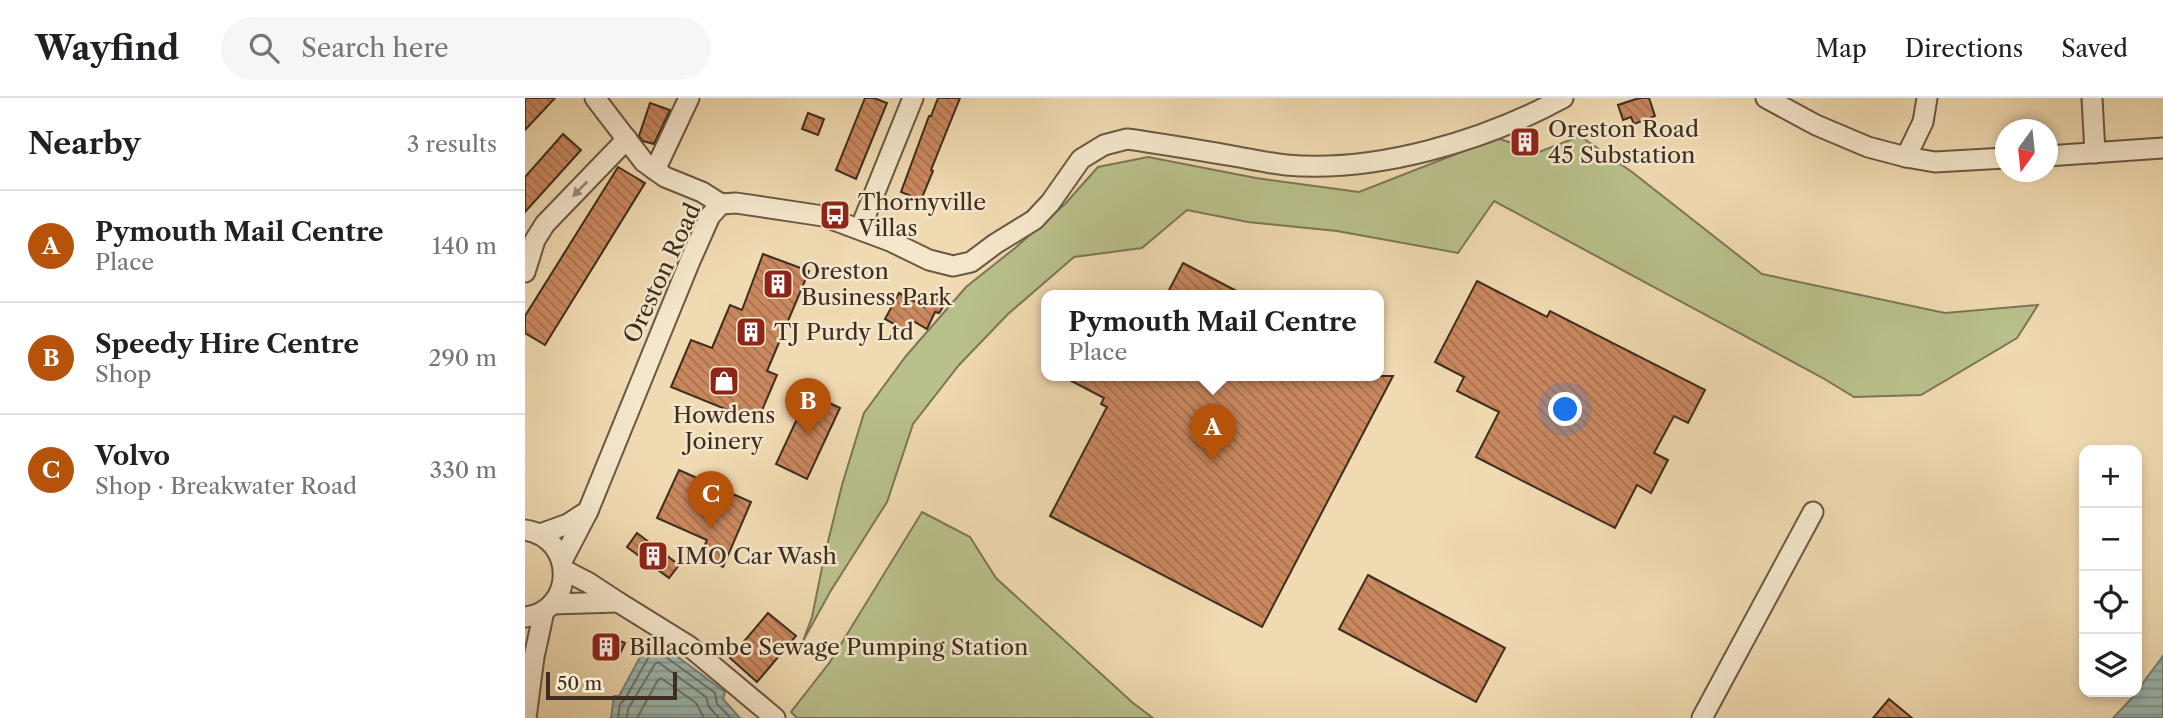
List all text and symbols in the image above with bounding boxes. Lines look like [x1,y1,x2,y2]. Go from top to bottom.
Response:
search box [221,17,711,80]
text: Wayfind [35,28,179,69]
icon: search [245,29,283,67]
text: Search here [301,32,449,64]
text: Map [1815,34,1867,63]
text: Directions [1905,34,2023,63]
text: Saved [2061,34,2128,63]
place label: Oreston Road 45 Substation [1548,115,1699,169]
north arrow [1995,119,2058,182]
text: Nearby [28,125,141,162]
building icon: Oreston Road 45 Substation [1508,125,1542,159]
text: 3 results [407,130,497,158]
one-way arrow [572,180,588,197]
place label: Thornyville Villas [857,188,986,242]
bus stop icon: Thornyville Villas [818,198,852,232]
street label: Oreston Road [617,199,707,347]
text: Pymouth Mail Centre [95,216,384,248]
text: A [42,232,60,260]
text: 140 m [432,232,497,260]
text: Place [95,248,154,276]
place label: Oreston Business Park [801,257,953,311]
building icon: Oreston Business Park [761,267,795,301]
popup [1041,290,1384,381]
text: Pymouth Mail Centre [1068,306,1357,338]
building icon: TJ Purdy Ltd [734,315,768,349]
place label: TJ Purdy Ltd [774,318,914,346]
text: Speedy Hire Centre [95,328,359,360]
text: Place [1068,338,1127,366]
text: B [42,344,60,372]
text: 290 m [428,344,497,372]
text: Shop [95,360,151,388]
shop icon: Howdens Joinery [707,364,741,398]
pin: B [785,378,831,436]
your location [1548,392,1582,426]
place label: Howdens Joinery [673,401,775,455]
pin: A [1190,404,1236,462]
text: Volvo [95,440,170,472]
map controls [2079,445,2142,697]
button: + [2079,445,2142,508]
text: C [42,456,60,484]
text: 330 m [430,456,497,484]
pin: C [688,471,734,529]
text: Shop · Breakwater Road [95,472,357,500]
button: − [2079,508,2142,571]
building icon: IMO Car Wash [636,539,670,573]
place label: IMO Car Wash [676,542,837,570]
button: locate [2079,571,2142,634]
building icon: Billacombe Sewage Pumping Station [589,630,623,664]
place label: Billacombe Sewage Pumping Station [629,633,1028,661]
button: layers [2079,634,2142,697]
scale bar [546,669,677,701]
text: 50 m [557,672,602,695]

